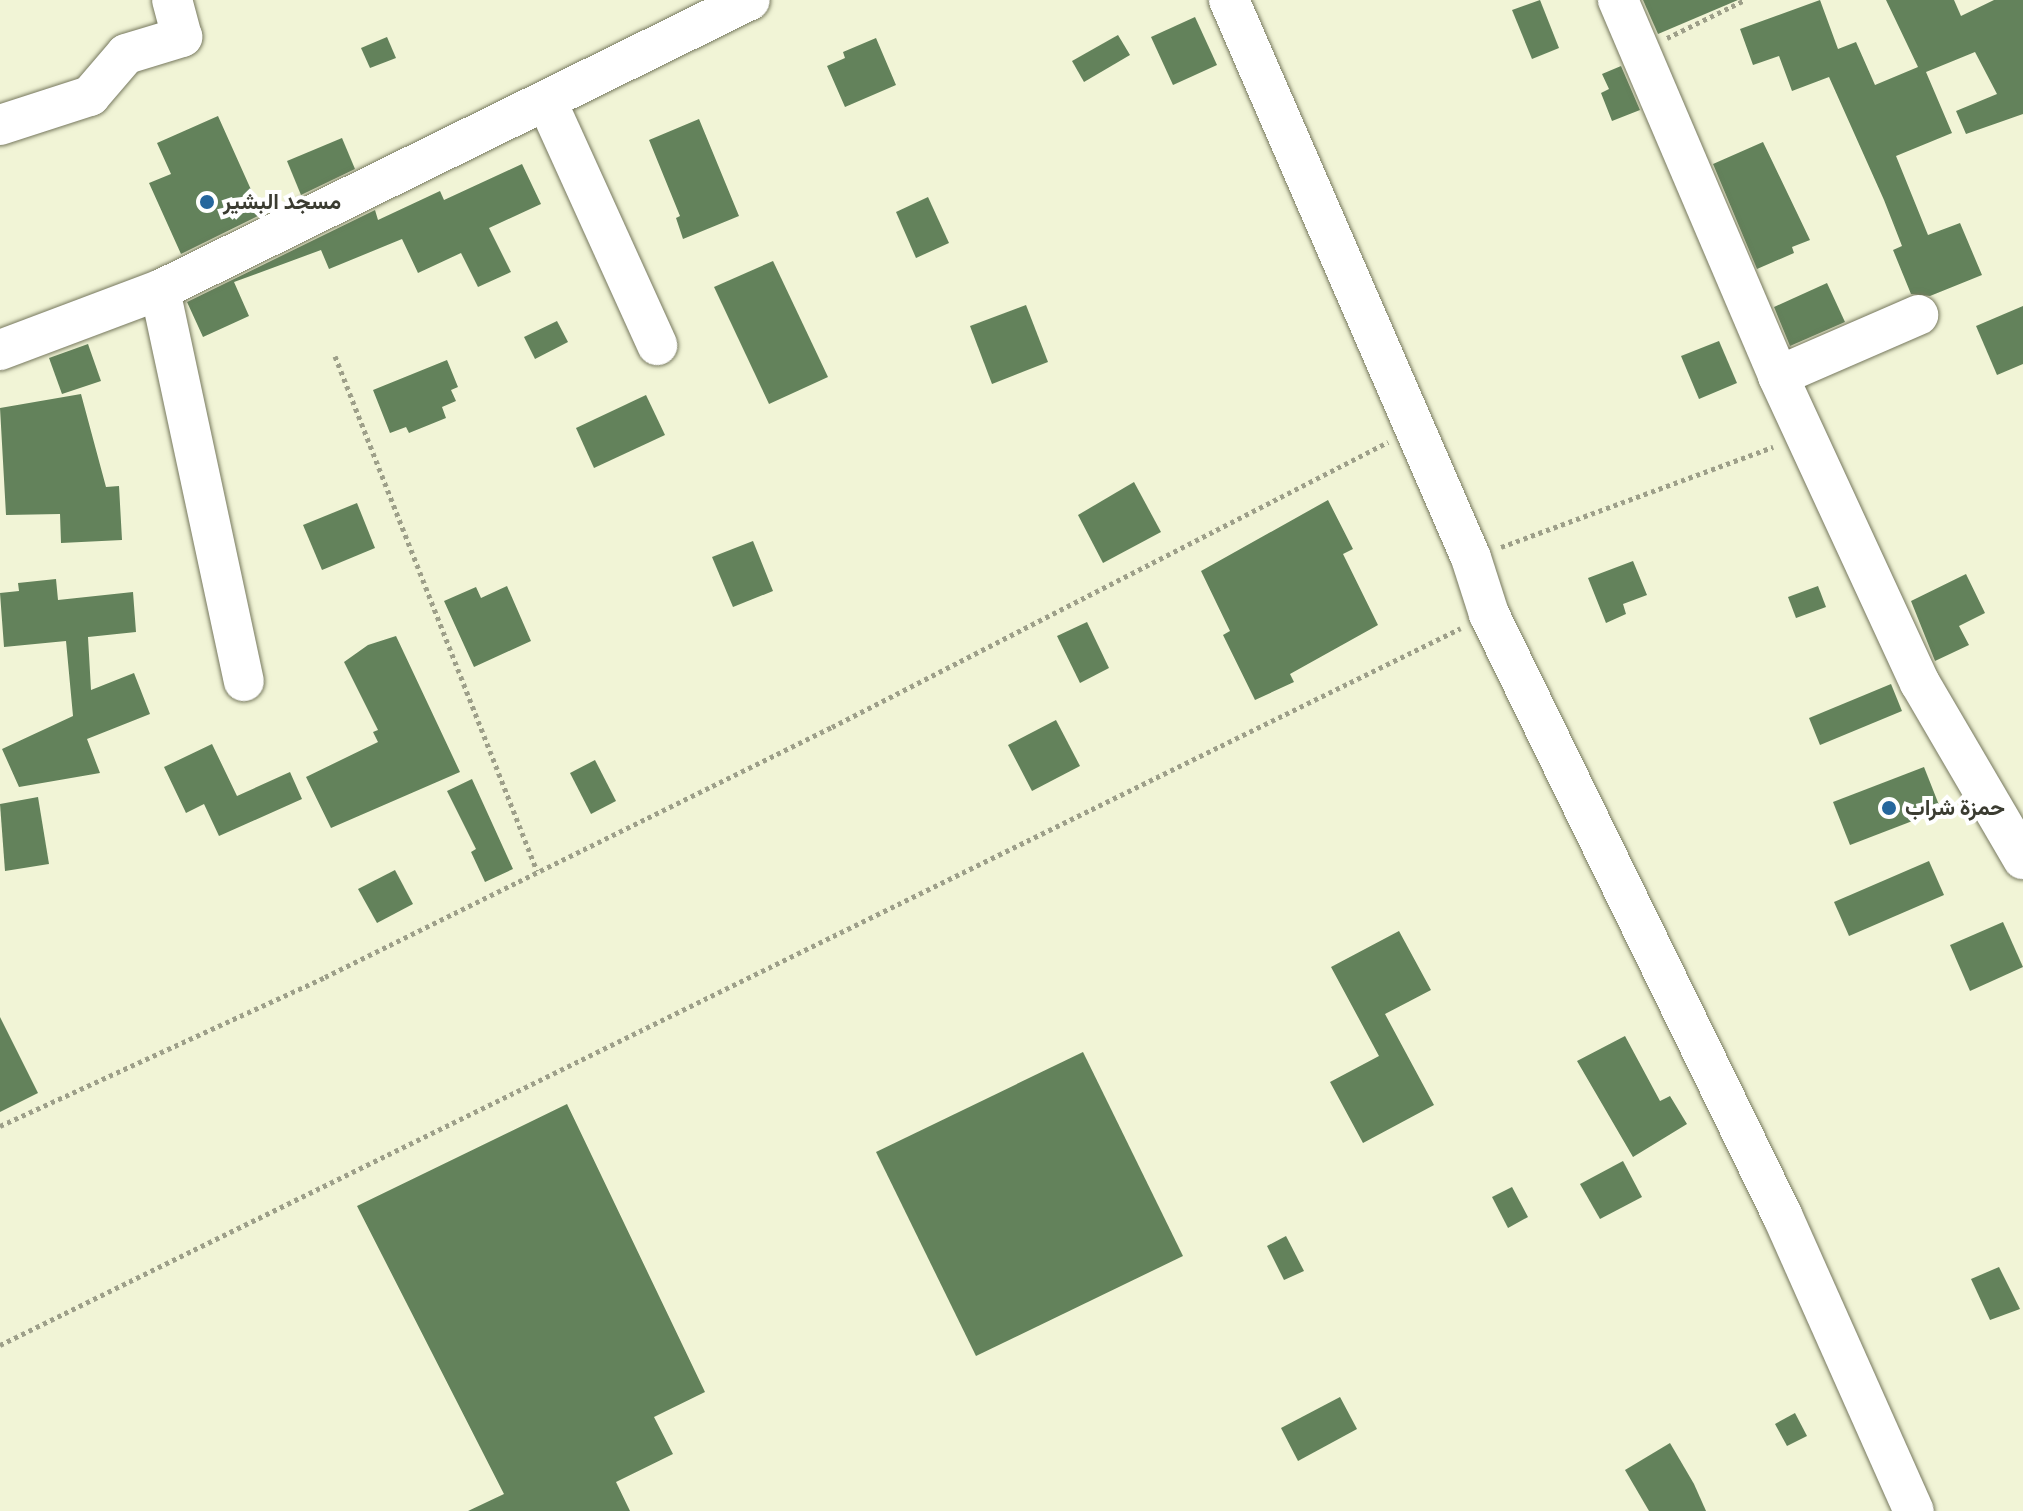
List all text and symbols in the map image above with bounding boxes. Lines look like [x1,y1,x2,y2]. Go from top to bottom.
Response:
place label: مسجد البشير [223,189,341,215]
marker: مسجد البشير [198,193,216,211]
place label: حمزة شراب [1905,795,2005,821]
marker: حمزة شراب [1880,799,1898,817]

